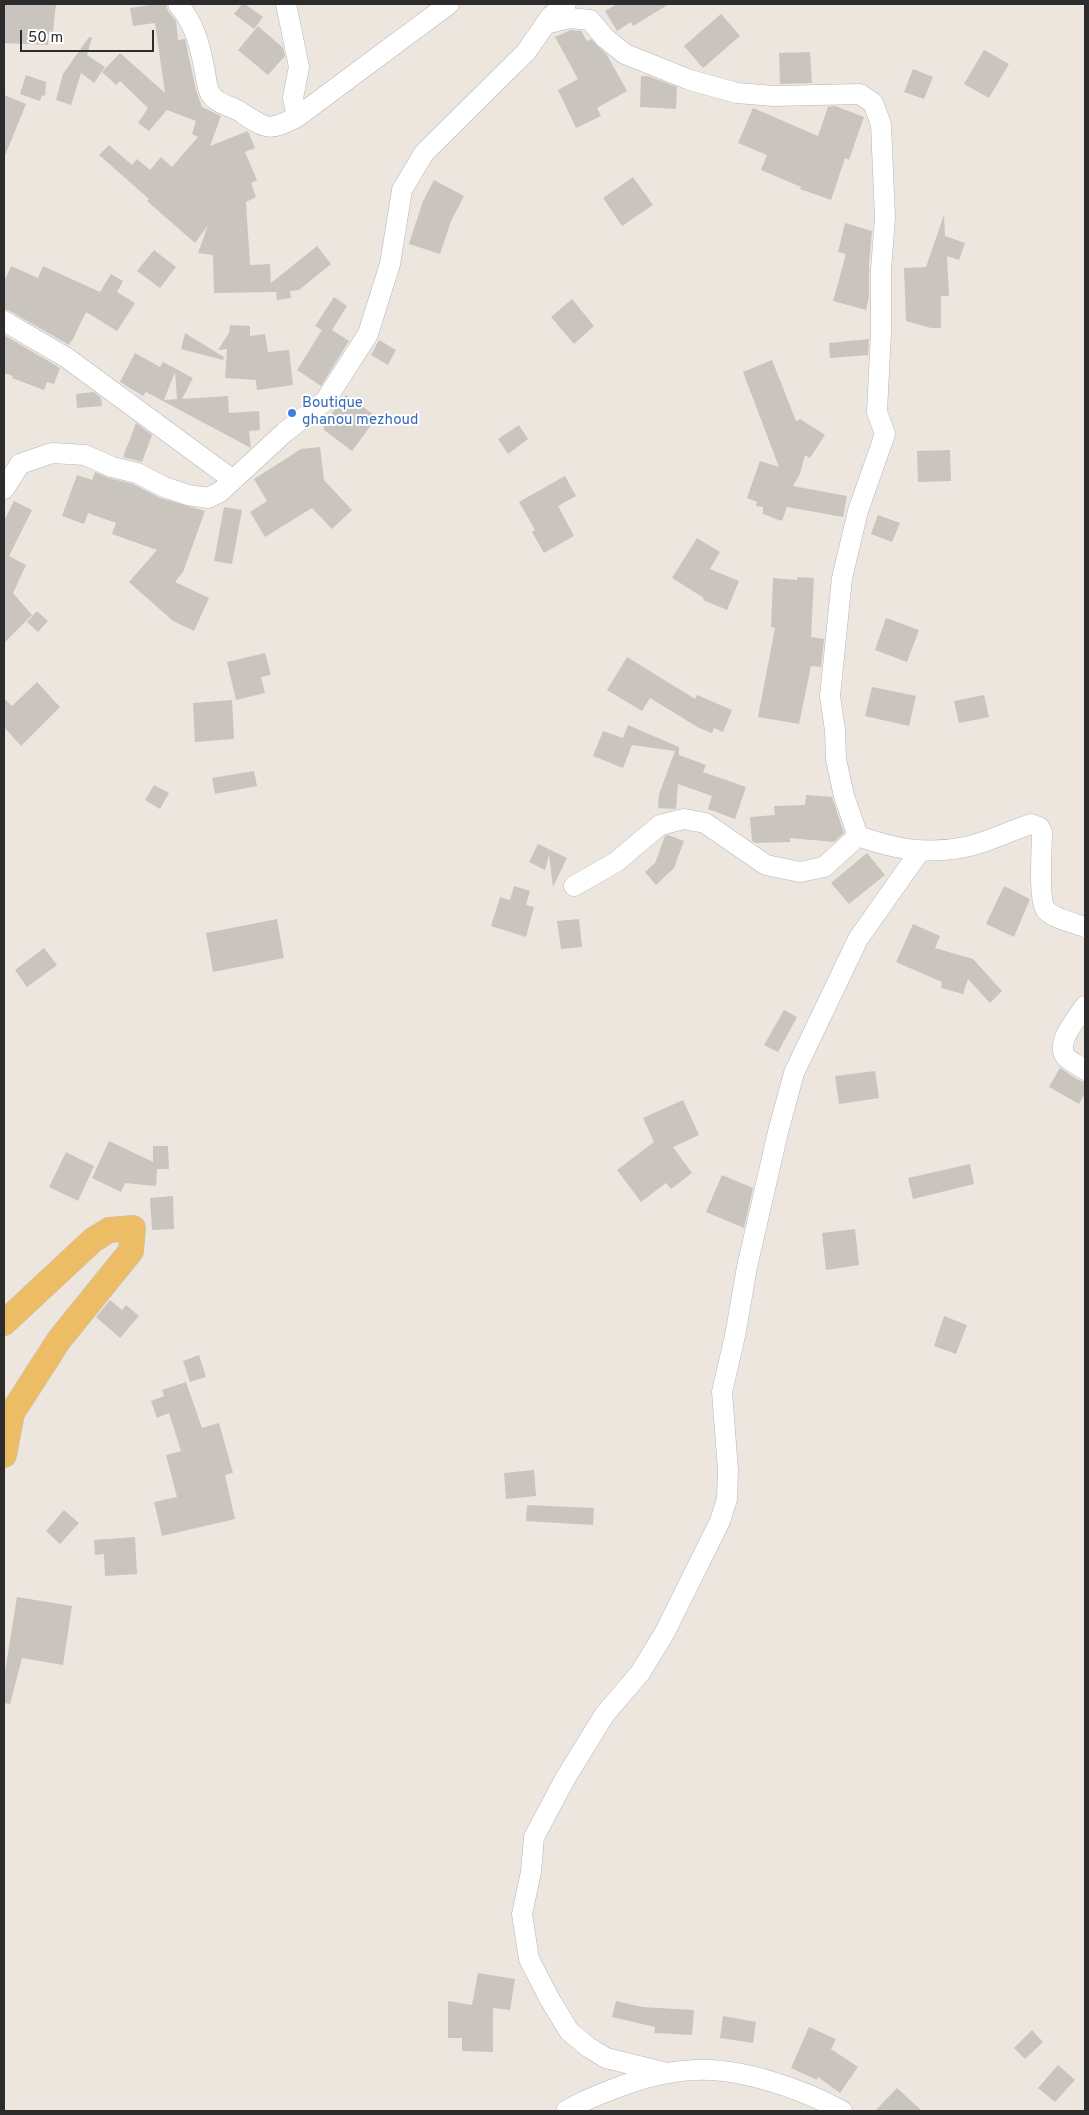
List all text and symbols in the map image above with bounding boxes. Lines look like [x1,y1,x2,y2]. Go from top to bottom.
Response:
scale bar [22,20,156,52]
text: 50 m [28,29,63,48]
place label: Boutique ghanou mezhoud [302,395,418,430]
marker: Boutique ghanou mezhoud [286,407,298,419]

